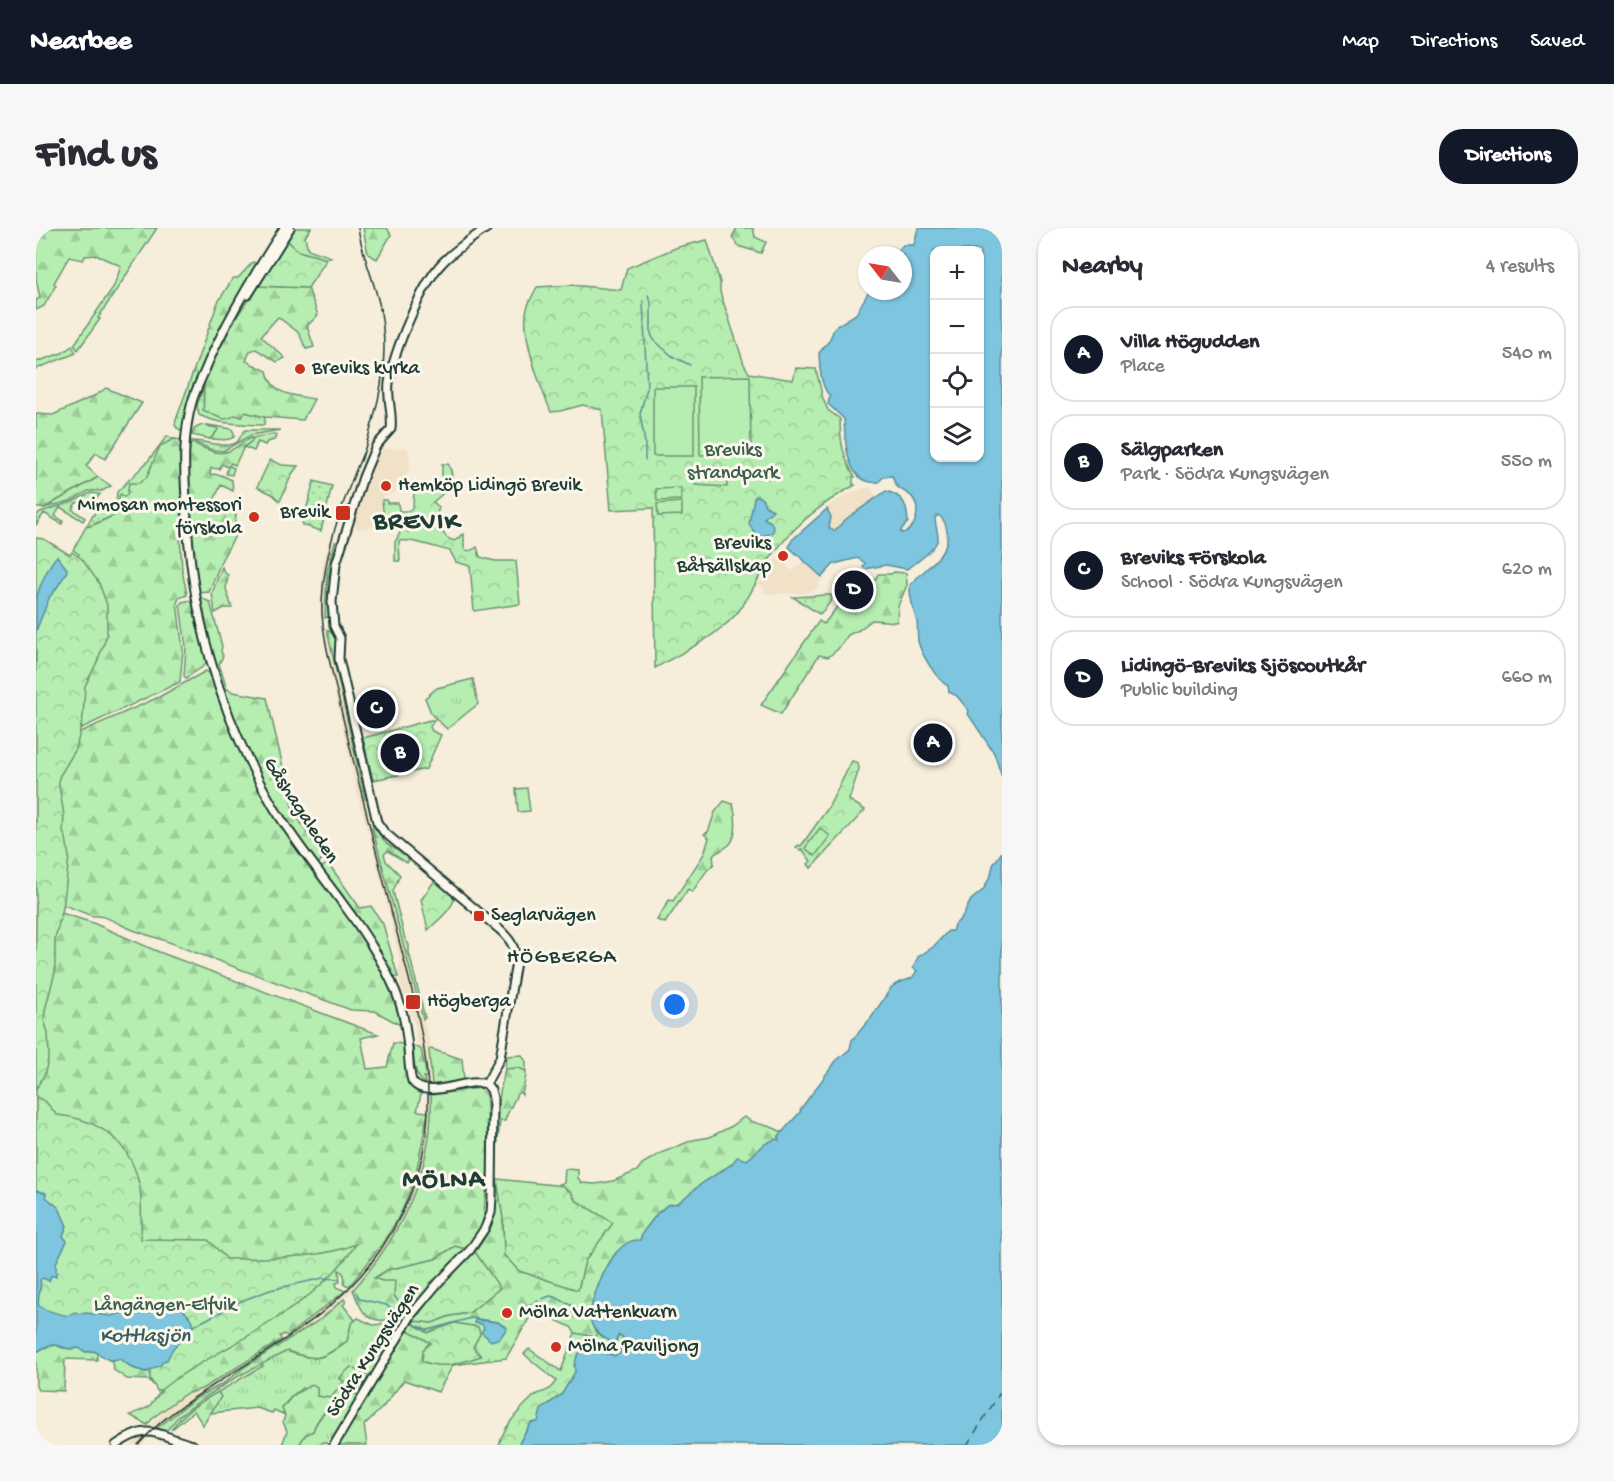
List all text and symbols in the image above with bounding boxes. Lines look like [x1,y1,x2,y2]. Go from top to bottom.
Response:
text: Nearbee [30,26,132,59]
text: Map [1342,30,1379,55]
text: Directions [1412,30,1497,55]
text: Saved [1530,30,1584,55]
button: Directions [1439,129,1578,184]
text: Find us [36,132,156,181]
north arrow [858,246,912,300]
map controls [930,246,984,462]
button: + [930,246,984,300]
text: Nearby [1062,252,1143,283]
text: 4 results [1486,256,1554,279]
button: − [930,300,984,354]
text: Villa Högudden [1121,330,1260,356]
text: A [1078,343,1089,366]
text: 540 m [1502,343,1552,366]
button: locate [930,354,984,408]
text: Place [1121,356,1165,379]
place label: Breviks kyrka [311,358,421,381]
marker: Breviks kyrka [293,362,307,376]
button: layers [930,408,984,462]
text: Sälgparken [1121,438,1223,464]
park label: Breviks strandpark [687,440,781,486]
text: B [1078,451,1089,474]
text: 550 m [1501,451,1552,474]
text: Park · Södra Kungsvägen [1121,464,1329,487]
place label: Hemköp Lidingö Brevik [398,475,583,498]
marker: Hemköp Lidingö Brevik [379,479,393,493]
place label: Mimosan montessori förskola [77,495,243,541]
place label: Brevik [279,502,332,525]
marker: Brevik [334,504,352,522]
district label: BREVIK [372,508,463,539]
marker: Mimosan montessori förskola [247,510,261,524]
place label: Breviks Båtsällskap [676,533,772,579]
text: Breviks Förskola [1121,546,1266,572]
marker: Breviks Båtsällskap [776,549,790,563]
text: C [1078,559,1089,582]
text: 620 m [1502,559,1552,582]
pin: D [834,568,874,613]
text: School · Södra Kungsvägen [1121,572,1343,595]
text: Lidingö-Breviks Sjöscoutkår [1121,654,1365,680]
text: D [1077,667,1090,690]
text: 660 m [1501,667,1552,690]
text: Public building [1121,680,1238,703]
pin: C [356,686,396,732]
pin: A [914,720,952,766]
pin: B [380,730,420,776]
street label: Gåshagaleden [257,753,344,869]
place label: Seglarvägen [491,905,596,928]
marker: Seglarvägen [472,909,486,923]
district label: HÖGBERGA [507,946,617,971]
your location [660,990,689,1019]
place label: Högberga [427,991,512,1014]
marker: Högberga [404,993,422,1011]
district label: MÖLNA [402,1166,486,1197]
street label: Södra Kungsvägen [322,1280,426,1422]
park label: Långängen-Elfvik [94,1294,238,1318]
place label: Mölna Vattenkvarn [519,1302,677,1325]
marker: Mölna Vattenkvarn [500,1306,514,1320]
water label: Kottlasjön [100,1325,191,1350]
place label: Mölna Paviljong [568,1336,699,1359]
marker: Mölna Paviljong [549,1340,563,1354]

